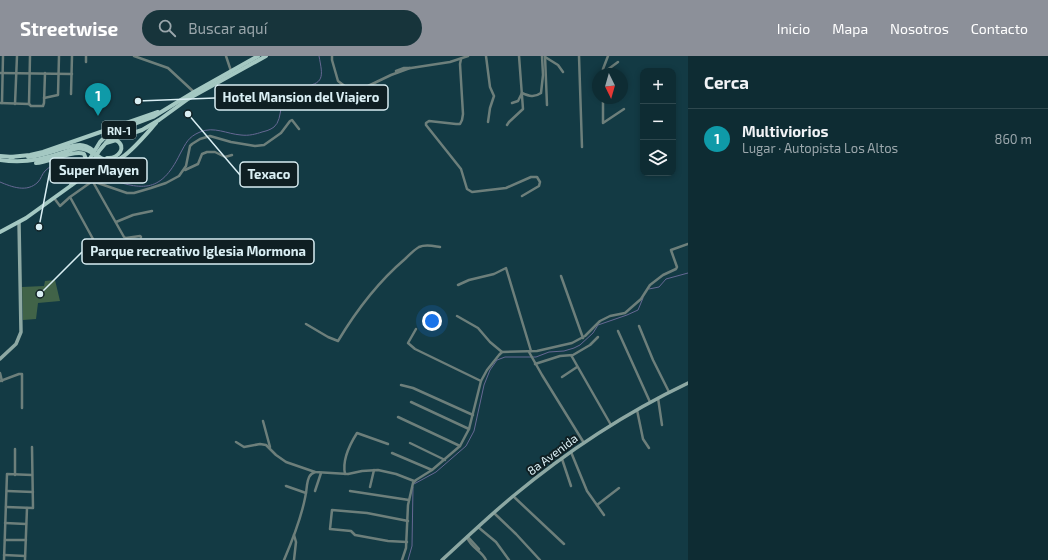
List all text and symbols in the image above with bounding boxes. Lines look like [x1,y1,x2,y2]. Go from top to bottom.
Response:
search box [142,10,422,46]
text: Streetwise [20,17,118,40]
icon: search [156,17,178,39]
text: Buscar aquí [188,19,267,37]
text: Inicio [777,20,810,37]
text: Mapa [832,20,868,37]
text: Nosotros [890,20,949,37]
text: Contacto [971,20,1028,37]
north arrow [592,68,628,104]
map controls [640,68,676,176]
button: + [640,68,676,104]
text: Cerca [704,72,749,92]
pin: 1 [85,83,111,116]
callout: Hotel Mansion del Viajero [215,85,388,110]
text: Hotel Mansion del Viajero [223,89,380,105]
button: − [640,104,676,140]
road number: RN-1 [102,121,136,139]
text: Multiviorios [742,122,828,140]
text: 1 [714,131,720,147]
text: 860 m [995,131,1032,147]
button: layers [640,140,676,176]
text: Lugar · Autopista Los Altos [742,140,898,156]
callout: Super Mayen [50,158,147,183]
text: Super Mayen [59,162,139,178]
callout: Texaco [240,162,298,187]
text: Texaco [248,166,291,182]
callout: Parque recreativo Iglesia Mormona [82,239,314,264]
text: Parque recreativo Iglesia Mormona [90,243,306,259]
your location [422,311,442,331]
street label: 8a Avenida [524,430,580,478]

